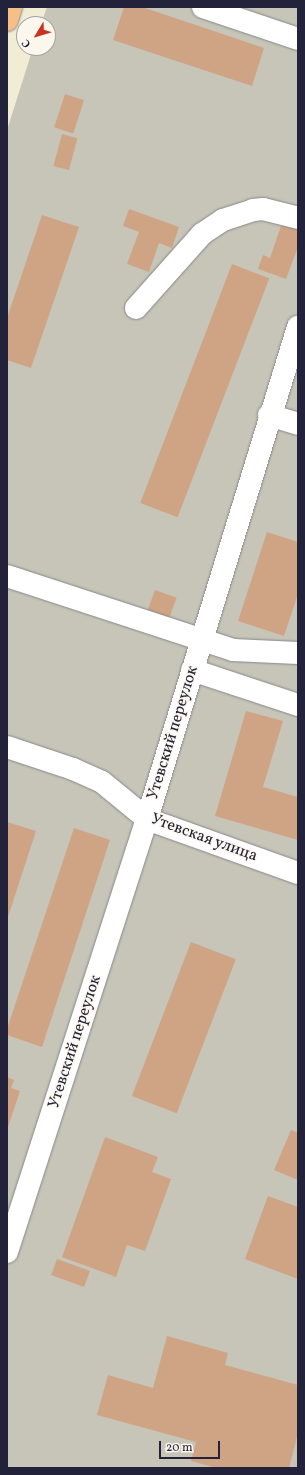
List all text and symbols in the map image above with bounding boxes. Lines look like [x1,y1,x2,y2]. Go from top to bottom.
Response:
north arrow [16,16,56,56]
text: С [19,36,35,50]
street label: Утевский переулок [144,664,202,802]
street label: Утевская улица [148,810,260,866]
street label: Утевский переулок [44,973,106,1111]
scale bar [161,1433,222,1459]
text: 20 m [166,1440,193,1456]

